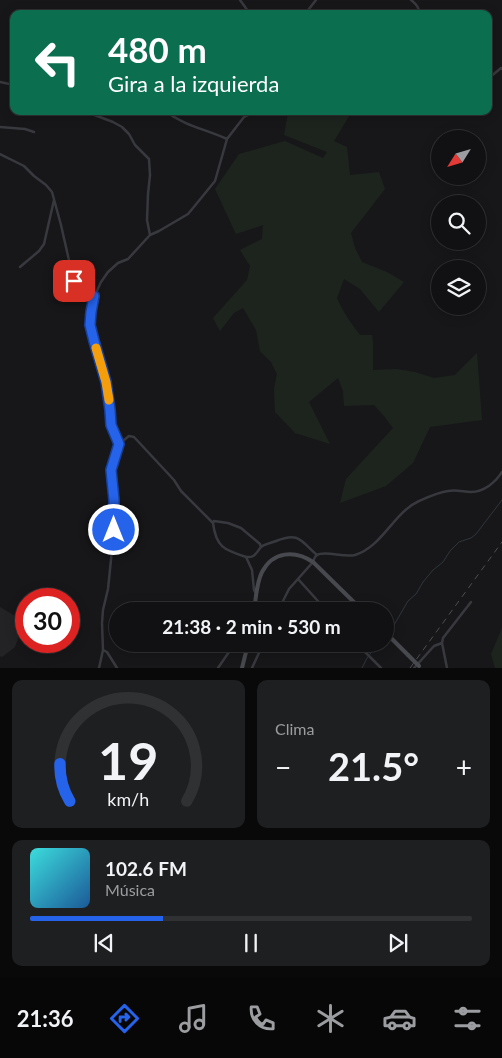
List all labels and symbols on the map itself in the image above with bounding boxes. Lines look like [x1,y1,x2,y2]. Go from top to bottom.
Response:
north arrow [431,130,486,185]
pin [53,260,95,302]
position arrow [87,503,139,555]
speed limit sign: 30 [15,588,80,653]

